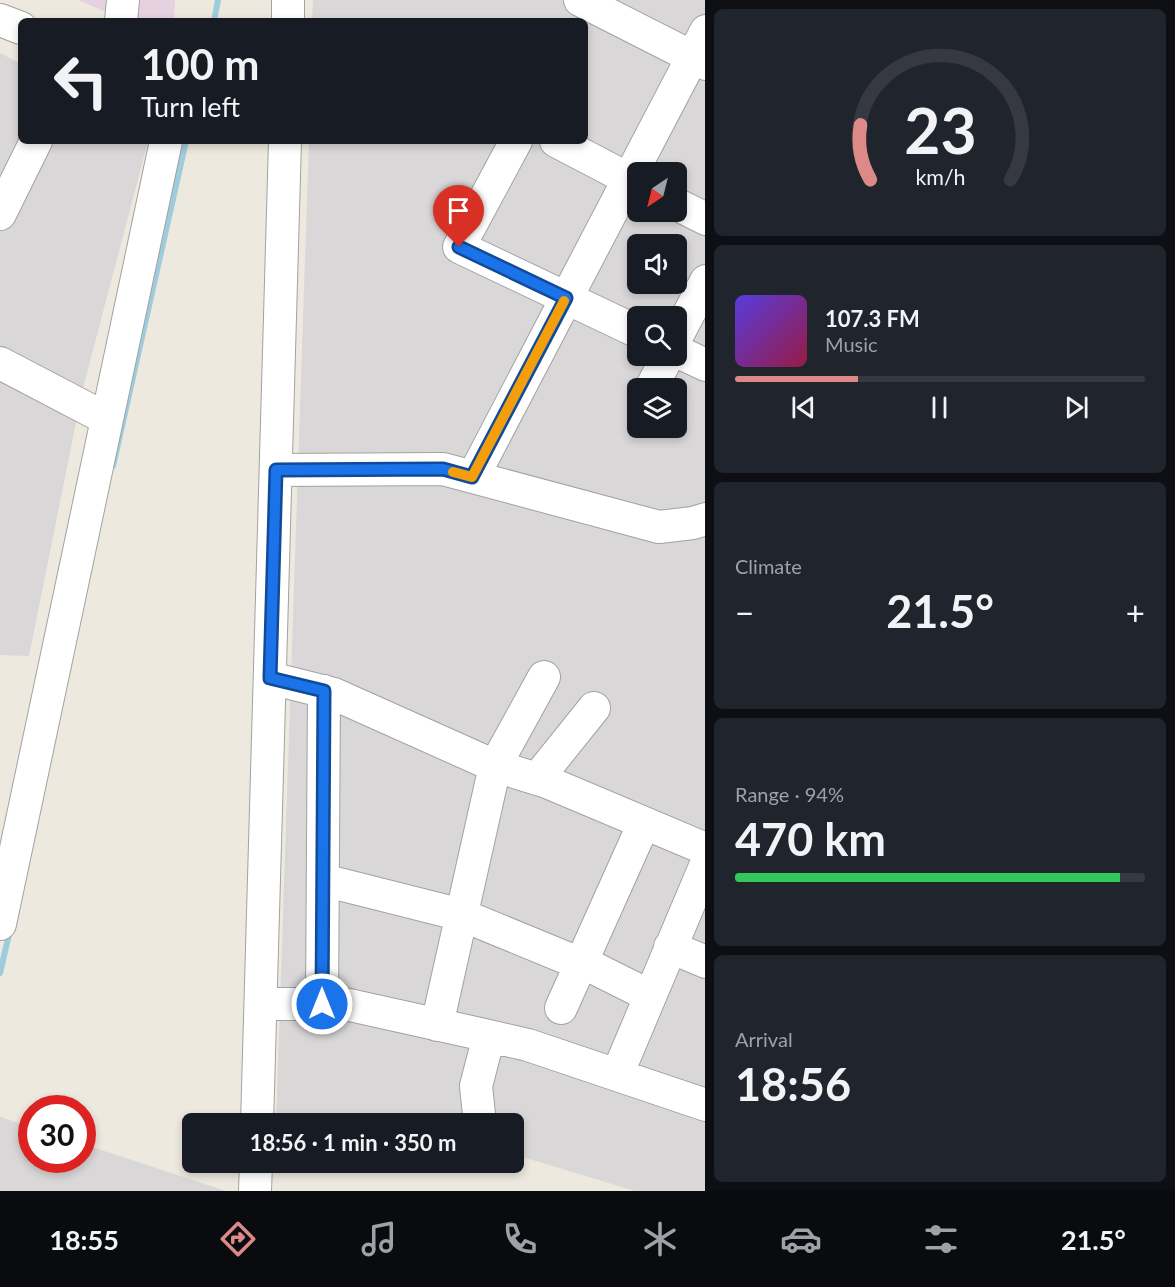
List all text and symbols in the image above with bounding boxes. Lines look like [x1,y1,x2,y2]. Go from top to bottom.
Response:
text: 100 m [141,39,259,89]
icon: left [42,42,120,120]
text: Turn left [141,90,240,123]
text: 23 [904,92,976,167]
north arrow [627,162,687,222]
map controls [627,162,687,438]
text: km/h [915,164,965,190]
pin [433,185,484,247]
icon: arrive [442,194,475,227]
button: sound [627,234,687,294]
text: 107.3 FM [825,305,920,332]
button: search [627,306,687,366]
text: Music [825,332,878,356]
button: layers [627,378,687,438]
icon: previous [787,391,820,424]
icon: pause [923,391,956,424]
icon: next [1060,391,1093,424]
text: Climate [735,554,802,578]
text: 21.5° [886,584,994,638]
text: − [735,592,754,632]
text: + [1126,592,1145,632]
text: Range · 94% [735,782,844,806]
text: 470 km [735,812,886,866]
position arrow [290,972,354,1036]
text: Arrival [735,1027,793,1051]
text: 18:56 [735,1057,851,1111]
speed limit sign: 30 [18,1095,96,1173]
text: 18:56 · 1 min · 350 m [250,1129,456,1156]
icon: directions [217,1218,259,1260]
icon: music [358,1218,400,1260]
icon: phone [499,1218,541,1260]
icon: climate [639,1218,681,1260]
icon: car [780,1218,822,1260]
icon: filters [920,1218,962,1260]
text: 18:55 [49,1223,119,1256]
text: 21.5° [1061,1223,1126,1256]

